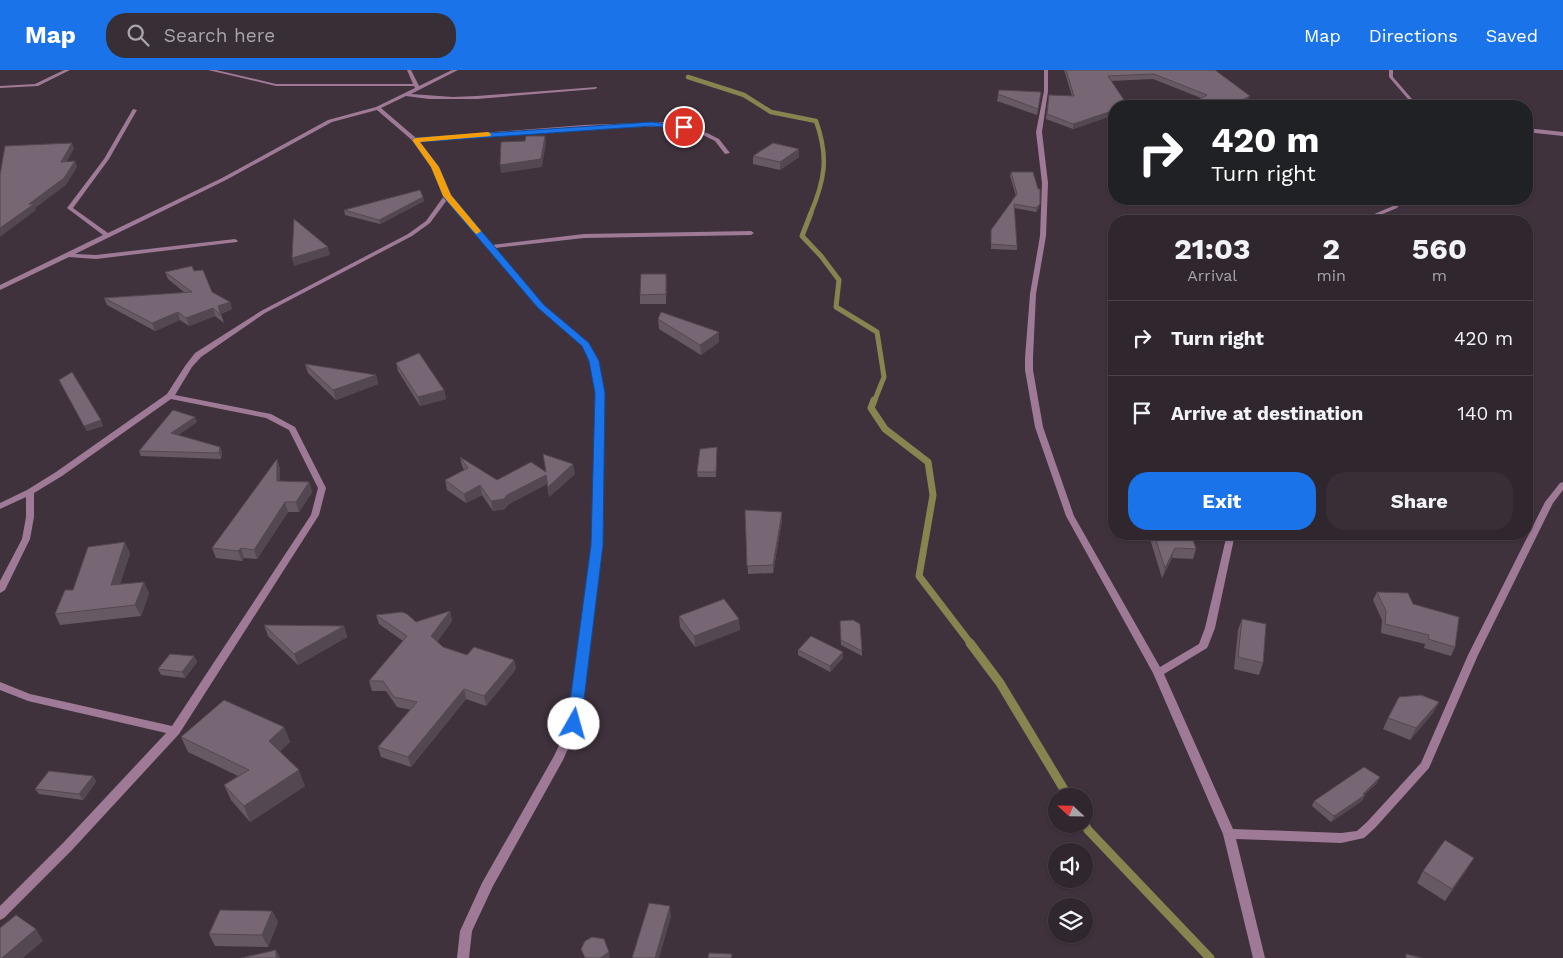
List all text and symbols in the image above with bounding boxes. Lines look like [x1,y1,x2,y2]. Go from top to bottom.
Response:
search box [106,13,456,58]
text: Map [25,21,76,49]
icon: search [124,21,152,49]
text: Search here [164,24,275,47]
text: Map [1304,25,1341,46]
text: Directions [1369,25,1458,46]
text: Saved [1486,25,1538,46]
pin [663,106,705,148]
icon: arrive [670,113,698,141]
text: 420 m [1211,119,1320,161]
icon: right [1128,120,1193,185]
text: Turn right [1211,161,1316,186]
text: 21:03 [1174,231,1251,266]
text: 2 [1322,231,1340,266]
text: 560 [1412,231,1467,266]
text: Arrival [1187,266,1237,285]
text: min [1317,266,1346,285]
text: m [1432,266,1447,285]
icon: right [1128,324,1156,352]
text: Turn right [1171,327,1264,350]
text: 420 m [1454,327,1513,350]
icon: arrive [1128,399,1156,427]
text: Arrive at destination [1171,402,1363,425]
text: 140 m [1458,402,1513,425]
button: Exit [1128,472,1316,530]
button: Share [1326,472,1513,530]
position arrow [547,697,599,749]
north arrow [1048,788,1092,832]
map controls [1048,788,1093,943]
button: sound [1048,843,1093,888]
button: layers [1048,898,1093,943]

